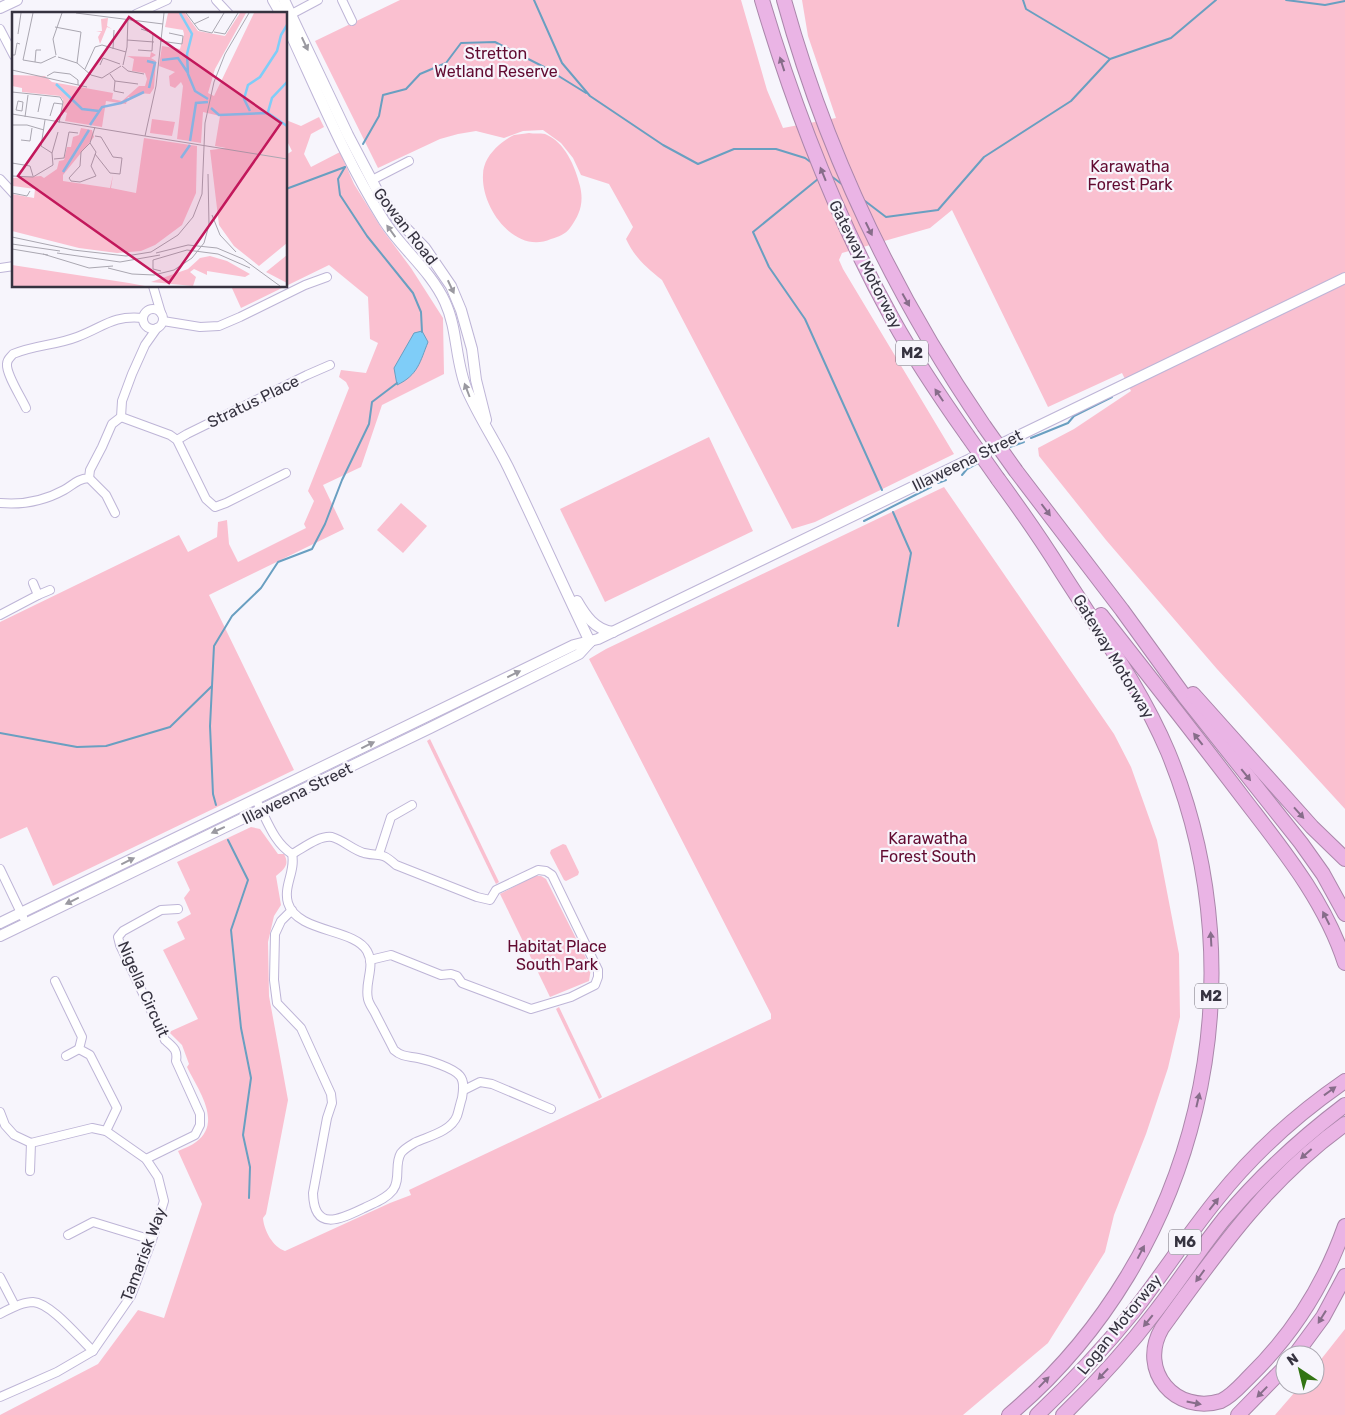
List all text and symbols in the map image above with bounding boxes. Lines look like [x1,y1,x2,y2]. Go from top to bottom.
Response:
inset map [12,12,288,288]
one-way arrow [302,37,310,51]
park label: Stretton Wetland Reserve [434,44,558,81]
one-way arrow [777,56,785,71]
park label: Karawatha Forest Park [1088,157,1173,194]
one-way arrow [818,167,826,181]
street label: Gowan Road [370,184,442,269]
street label: Gateway Motorway [825,197,906,332]
one-way arrow [866,222,874,236]
one-way arrow [386,224,396,238]
one-way arrow [447,280,455,294]
one-way arrow [902,293,910,307]
road number: M2 [896,340,928,366]
street label: Stratus Place [204,371,302,432]
one-way arrow [463,382,471,397]
one-way arrow [935,388,944,402]
street label: Illaweena Street [909,426,1025,495]
one-way arrow [1040,503,1051,516]
street label: Gateway Motorway [1069,591,1158,722]
one-way arrow [507,670,522,678]
one-way arrow [1193,733,1204,746]
one-way arrow [361,741,376,750]
street label: Illaweena Street [239,759,355,828]
one-way arrow [1241,768,1252,781]
one-way arrow [1294,807,1305,820]
one-way arrow [211,827,225,835]
park label: Karawatha Forest South [880,829,976,866]
one-way arrow [121,857,135,865]
one-way arrow [65,897,79,905]
one-way arrow [1322,911,1330,926]
one-way arrow [1206,931,1214,947]
park label: Habitat Place South Park [507,937,607,974]
street label: Nigella Circuit [114,938,173,1040]
road number: M2 [1195,984,1227,1008]
one-way arrow [1323,1086,1337,1096]
one-way arrow [1194,1093,1202,1108]
one-way arrow [1301,1148,1313,1160]
one-way arrow [1208,1198,1219,1211]
street label: Tamarisk Way [117,1204,170,1304]
road number: M6 [1169,1230,1201,1254]
one-way arrow [1137,1245,1145,1259]
one-way arrow [1195,1269,1205,1283]
street label: Logan Motorway [1073,1270,1166,1378]
one-way arrow [1318,1310,1327,1323]
one-way arrow [1143,1314,1154,1327]
north arrow [1275,1345,1325,1395]
text: N [1284,1350,1302,1370]
one-way arrow [1097,1367,1109,1379]
one-way arrow [1038,1376,1050,1388]
one-way arrow [1256,1385,1268,1397]
one-way arrow [1186,1400,1202,1408]

